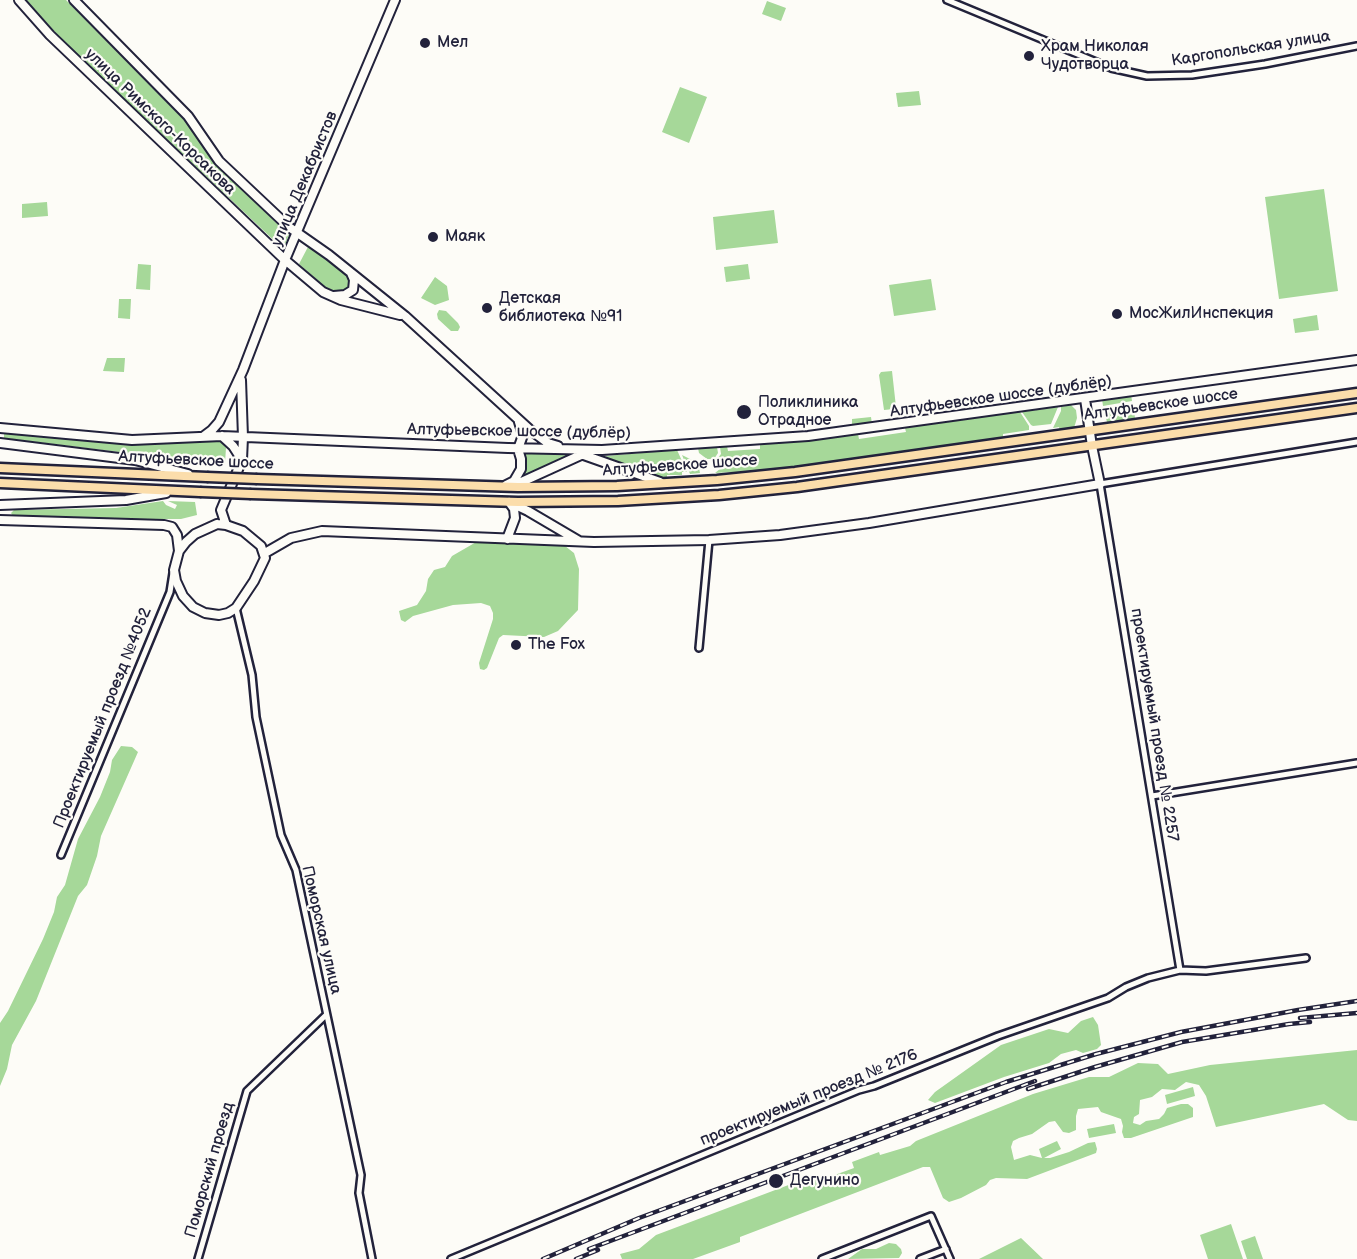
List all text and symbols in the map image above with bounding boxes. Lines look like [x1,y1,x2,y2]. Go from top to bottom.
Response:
street label: Каргопольская улица [1170,27,1332,71]
place label: Мел [437,33,468,53]
marker: Мел [418,36,432,50]
place label: Храм Николая Чудотворца [1041,37,1149,75]
street label: улица Римского-Корсакова [81,45,239,199]
marker: Храм Николая Чудотворца [1022,49,1036,63]
street label: улица Декабристов [268,109,342,249]
place label: Маяк [445,227,485,247]
marker: Маяк [426,230,440,244]
place label: Детская библиотека №91 [499,289,622,327]
marker: Детская библиотека №91 [480,301,494,315]
place label: МосЖилИнспекция [1129,304,1273,324]
marker: МосЖилИнспекция [1110,307,1124,321]
street label: Алтуфьевское шоссе (дублёр) [889,372,1113,422]
street label: Алтуфьевское шоссе [1083,385,1239,425]
place label: Поликлиника Отрадное [758,393,858,431]
marker: Поликлиника Отрадное [735,403,753,421]
street label: Алтуфьевское шоссе (дублёр) [407,420,631,444]
street label: Алтуфьевское шоссе [118,447,274,475]
street label: Алтуфьевское шоссе [602,451,758,481]
street label: Проектируемый проезд №4052 [50,605,156,831]
street label: проектируемый проезд № 2257 [1126,607,1182,843]
place label: The Fox [528,635,585,655]
marker: The Fox [509,638,523,652]
street label: Поморская улица [297,864,345,996]
street label: проектируемый проезд № 2176 [697,1045,921,1151]
street label: Поморский проезд [181,1100,239,1240]
place label: Дегунино [790,1171,859,1191]
marker: Дегунино [767,1172,785,1190]

